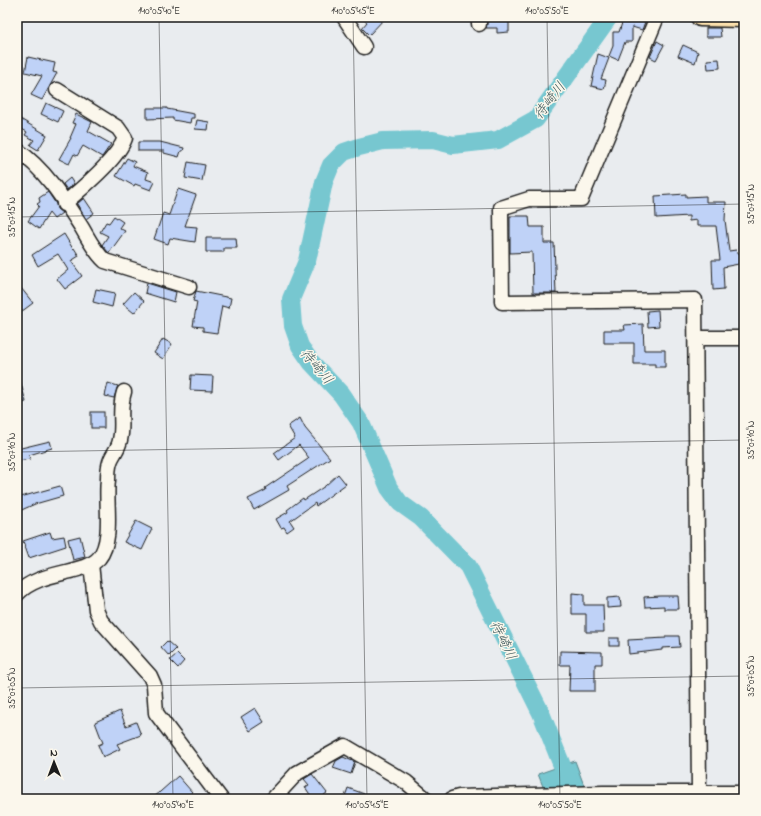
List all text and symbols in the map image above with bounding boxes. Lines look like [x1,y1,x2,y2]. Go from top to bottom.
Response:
text: 140°05'40"E [138,4,180,19]
text: 140°05'45"E [331,4,375,19]
text: 140°05'50"E [525,4,569,19]
water label: 待崎川 [529,78,571,124]
text: 35°07'15"N [744,184,759,224]
text: 35°07'15"N [5,197,20,237]
water label: 待崎川 [294,344,337,390]
text: 35°07'10"N [744,420,759,459]
text: 35°07'10"N [5,432,20,471]
water label: 待崎川 [484,617,521,664]
text: 35°07'05"N [744,655,759,697]
text: 35°07'05"N [5,667,20,709]
north arrow [34,742,74,782]
text: N [50,745,58,761]
text: 140°05'40"E [152,798,194,813]
text: 140°05'45"E [345,798,389,813]
text: 140°05'50"E [538,798,582,813]

